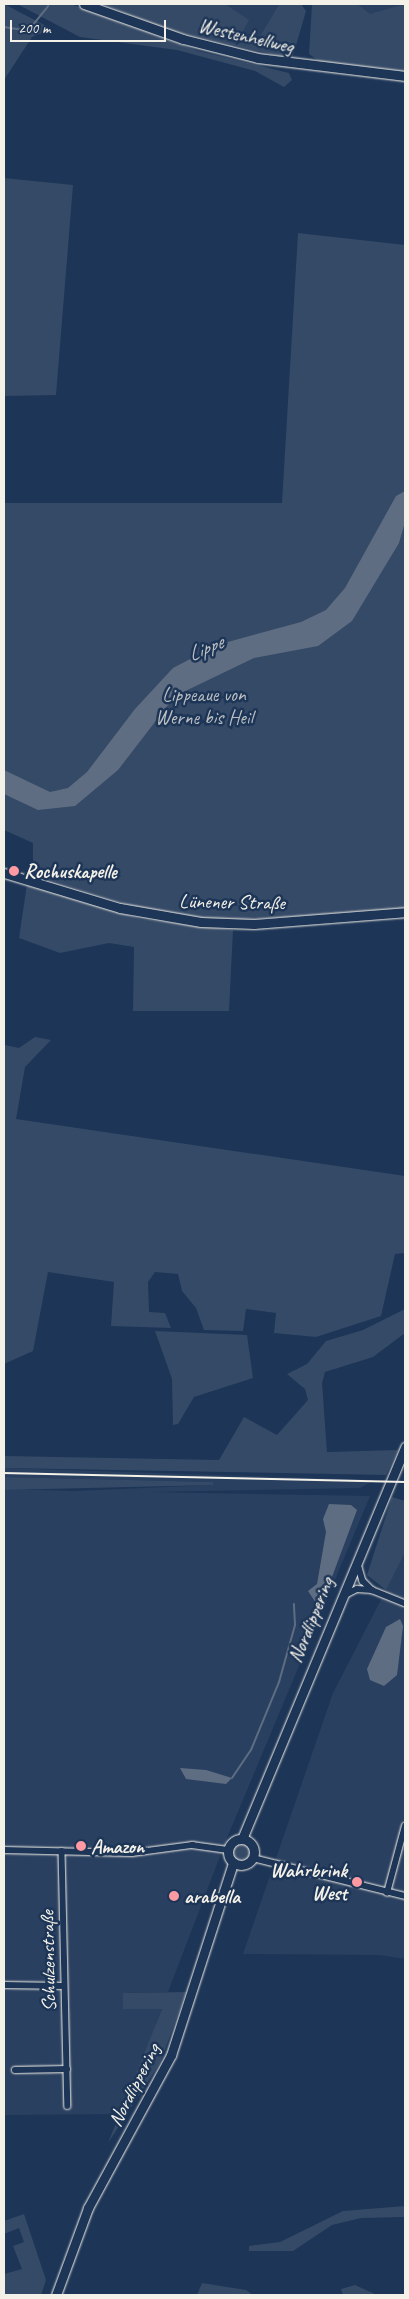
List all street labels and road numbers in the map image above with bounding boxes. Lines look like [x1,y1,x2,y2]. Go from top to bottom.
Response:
street label: Westenhellweg [196,13,296,59]
street label: Lünener Straße [179,889,285,915]
street label: Nordlippering [283,1574,339,1666]
street label: Schulzenstraße [35,1910,61,2012]
street label: Nordlippering [103,2040,165,2130]

